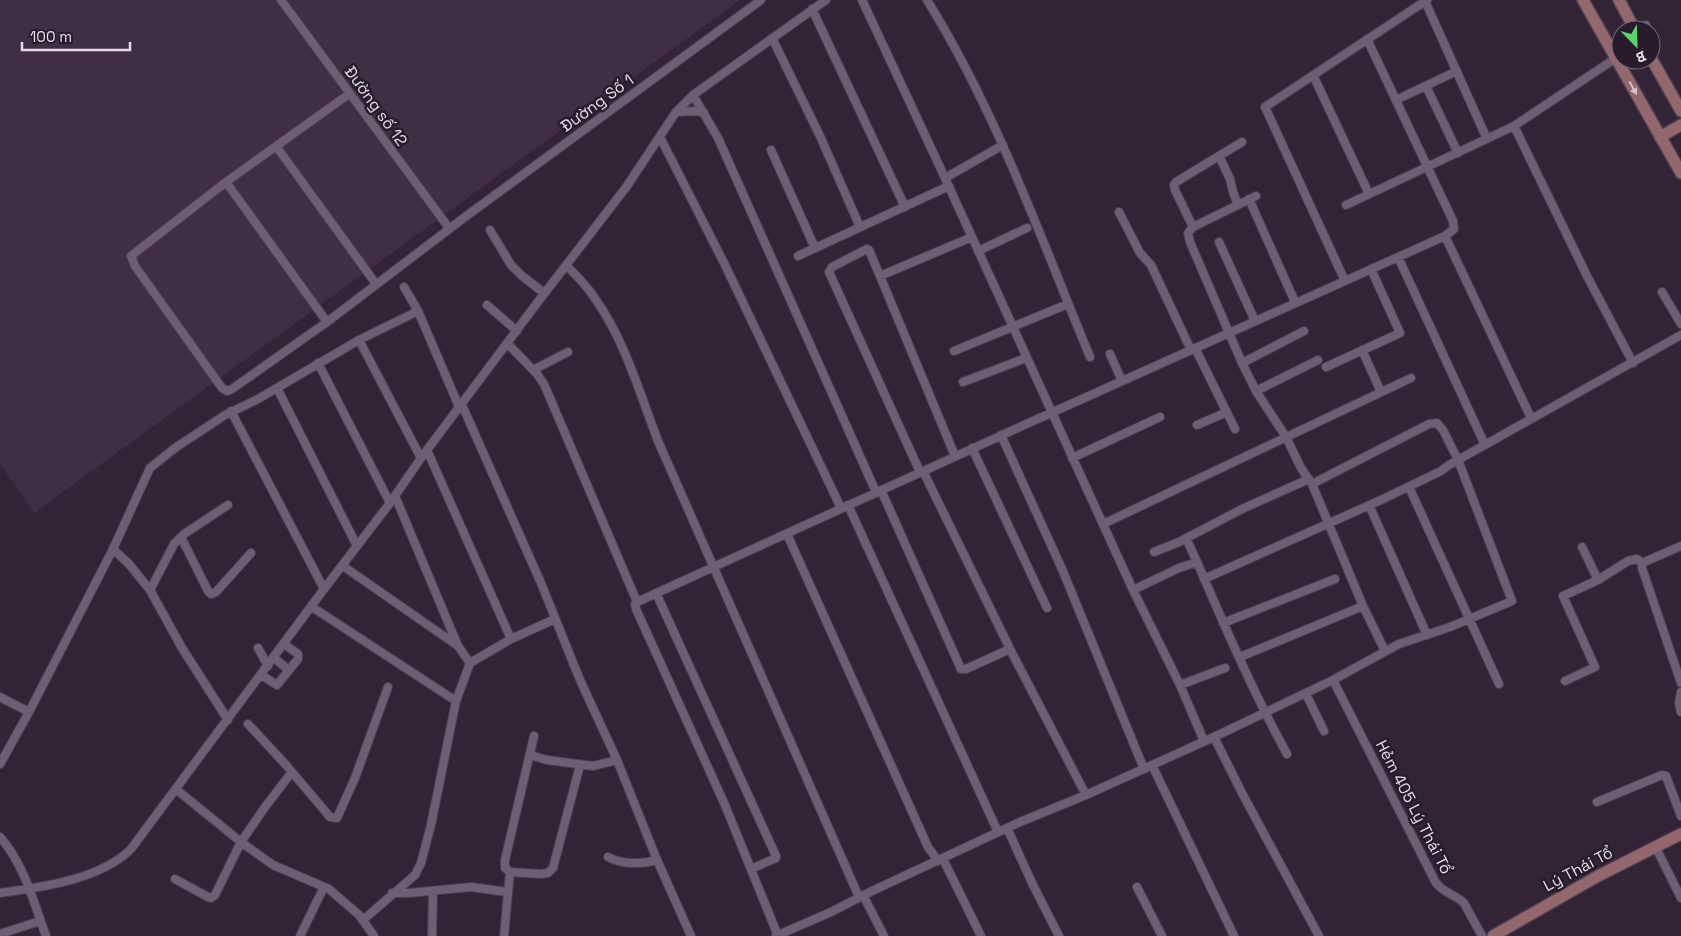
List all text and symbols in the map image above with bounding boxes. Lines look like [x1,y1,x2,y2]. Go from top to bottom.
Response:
scale bar [22,20,130,52]
north arrow [1611,20,1661,70]
text: 100 m [30,27,72,46]
text: B [1633,47,1649,67]
street label: Đường số 12 [340,62,412,150]
street label: Đường Số 1 [556,69,638,137]
one-way arrow [1629,81,1637,96]
street label: Hẻm 405 Lý Thái Tổ [1371,736,1457,878]
street label: Lý Thái Tổ [1540,842,1617,896]

